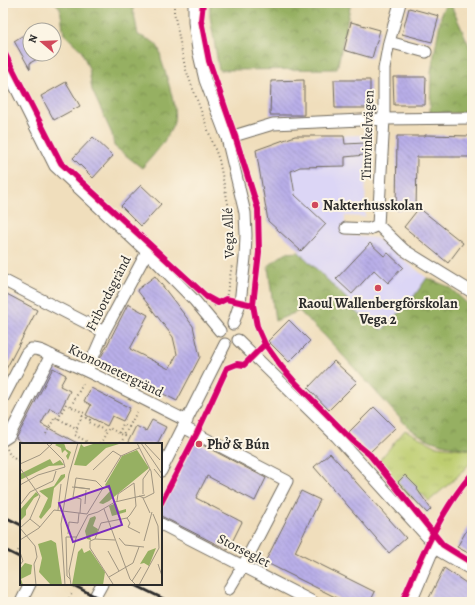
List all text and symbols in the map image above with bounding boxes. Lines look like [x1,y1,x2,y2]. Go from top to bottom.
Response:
north arrow [22,22,62,62]
text: N [25,33,41,45]
street label: Timvinkelvägen [356,89,379,180]
place label: Nakterhusskolan [323,196,423,215]
marker: Nakterhusskolan [310,200,320,210]
street label: Vega Allé [218,207,239,260]
street label: Fribordsgränd [81,252,136,334]
marker: Raoul Wallenbergförskolan Vega 2 [373,283,383,293]
place label: Raoul Wallenbergförskolan Vega 2 [298,294,458,329]
street label: Kronometergränd [65,339,167,402]
place label: Phở & Bún [207,435,269,454]
marker: Phở & Bún [194,439,204,449]
inset map [20,443,162,585]
street label: Storseglet [214,529,274,572]

